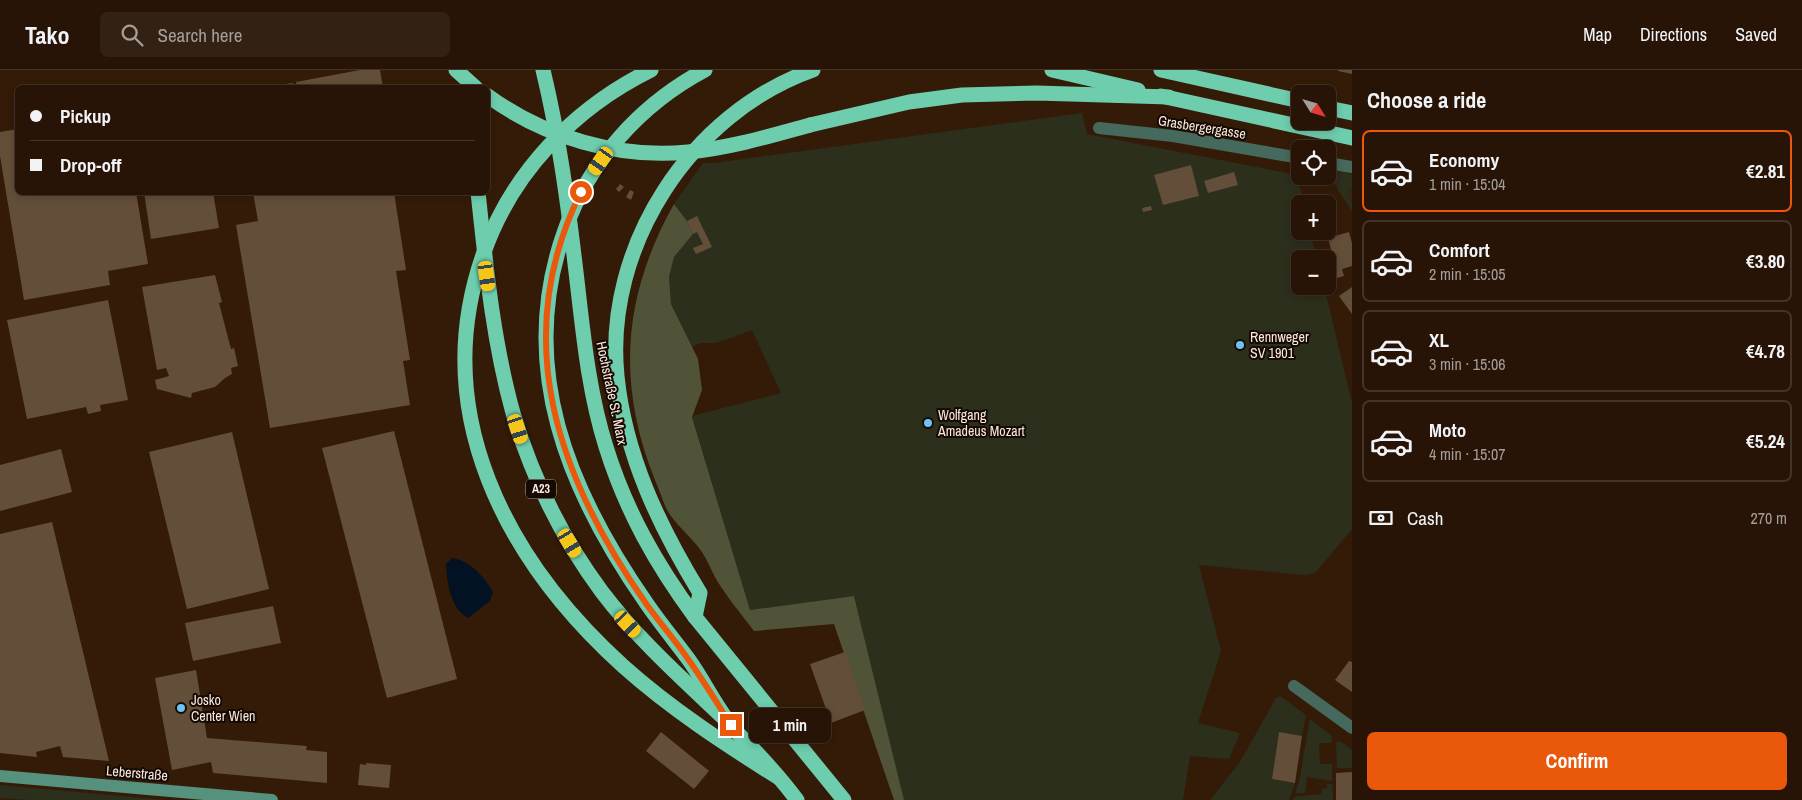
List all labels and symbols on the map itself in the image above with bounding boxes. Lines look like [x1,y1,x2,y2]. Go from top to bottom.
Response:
north arrow [1291,85,1336,130]
street label: Grasbergergasse [1157,111,1247,143]
car [586,144,615,178]
route start [570,181,592,203]
car [477,260,496,292]
place label: Rennweger SV 1901 [1250,328,1309,362]
marker: Rennweger SV 1901 [1234,339,1246,351]
street label: Hochstraße St. Marx [592,340,632,447]
place label: Wolfgang Amadeus Mozart [937,406,1025,440]
car [506,412,529,446]
marker: Wolfgang Amadeus Mozart [922,417,934,429]
road number: A23 [526,479,556,498]
car [555,526,584,560]
car [612,608,643,640]
place label: Josko Center Wien [191,691,255,725]
marker: Josko Center Wien [175,702,187,714]
callout: 1 min [748,708,831,742]
route end [720,714,742,736]
street label: Leberstraße [105,761,169,785]

